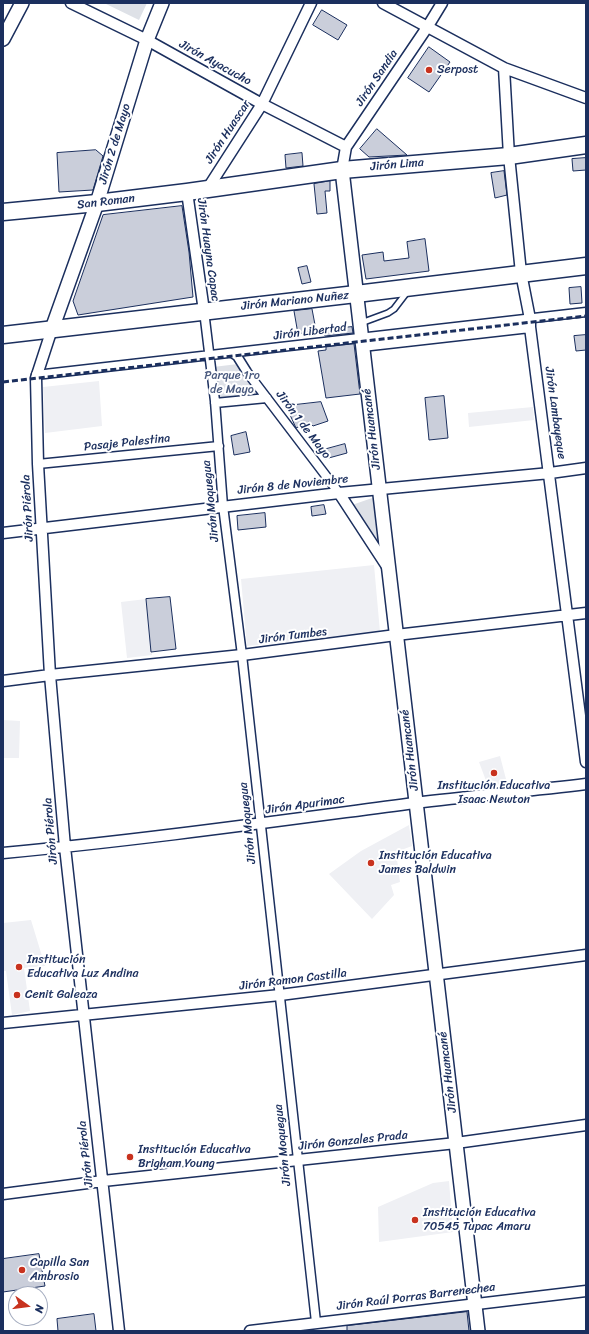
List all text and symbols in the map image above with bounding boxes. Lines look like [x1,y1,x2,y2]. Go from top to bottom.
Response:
street label: Jirón Ayacucho [176,37,254,89]
street label: Jirón Sandia [353,47,401,109]
place label: Serpost [437,63,478,77]
marker: Serpost [424,65,434,75]
street label: Jirón Huascar [202,97,254,167]
street label: Jirón 2 de Mayo [96,102,134,186]
street label: Jirón Lima [370,155,424,175]
street label: San Roman [76,191,136,213]
street label: Jirón Huayna Capac [194,197,222,303]
street label: Jirón Mariano Nuñez [240,288,350,314]
street label: Jirón Libertad [273,320,347,344]
street label: Jirón Lambayeque [541,366,569,460]
park label: Parque 1ro de Mayo [204,369,260,397]
street label: Jirón 1 de Mayo [273,388,333,462]
street label: Jirón Huancané [360,388,384,470]
street label: Pasaje Palestina [83,431,171,455]
street label: Jirón Moquegua [200,459,222,543]
street label: Jirón 8 de Noviembre [237,472,349,498]
street label: Jirón Piérola [19,474,37,542]
street label: Jirón Tumbes [258,625,328,647]
street label: Jirón Huancané [398,709,422,791]
marker: Institución Educativa Isaac Newton [489,768,499,778]
place label: Institución Educativa Isaac Newton [438,779,550,807]
street label: Jirón Moquegua [237,781,259,865]
street label: Jirón Apurimac [265,792,345,818]
street label: Jirón Piérola [41,797,61,865]
place label: Institución Educativa James Baldwin [379,849,492,877]
marker: Institución Educativa James Baldwin [366,858,376,868]
place label: Institución Educativa Luz Andina [27,953,139,981]
marker: Institución Educativa Luz Andina [14,962,24,972]
street label: Jirón Ramon Castilla [238,966,348,994]
place label: Cenit Galeaza [25,988,98,1002]
marker: Cenit Galeaza [12,990,22,1000]
street label: Jirón Huancané [436,1031,460,1113]
street label: Jirón Moquegua [272,1103,294,1187]
street label: Jirón Piérola [75,1120,97,1188]
street label: Jirón Gonzales Prada [298,1128,408,1154]
place label: Institución Educativa Brigham Young [138,1143,251,1171]
marker: Institución Educativa Brigham Young [125,1152,135,1162]
place label: Institución Educativa 70545 Tupac Amaru [423,1206,536,1234]
marker: Institución Educativa 70545 Tupac Amaru [410,1215,420,1225]
place label: Capilla San Ambrosio [30,1256,89,1284]
marker: Capilla San Ambrosio [17,1265,27,1275]
street label: Jirón Raúl Porras Barrenechea [336,1280,496,1314]
north arrow [8,1286,48,1326]
text: N [29,1303,49,1315]

